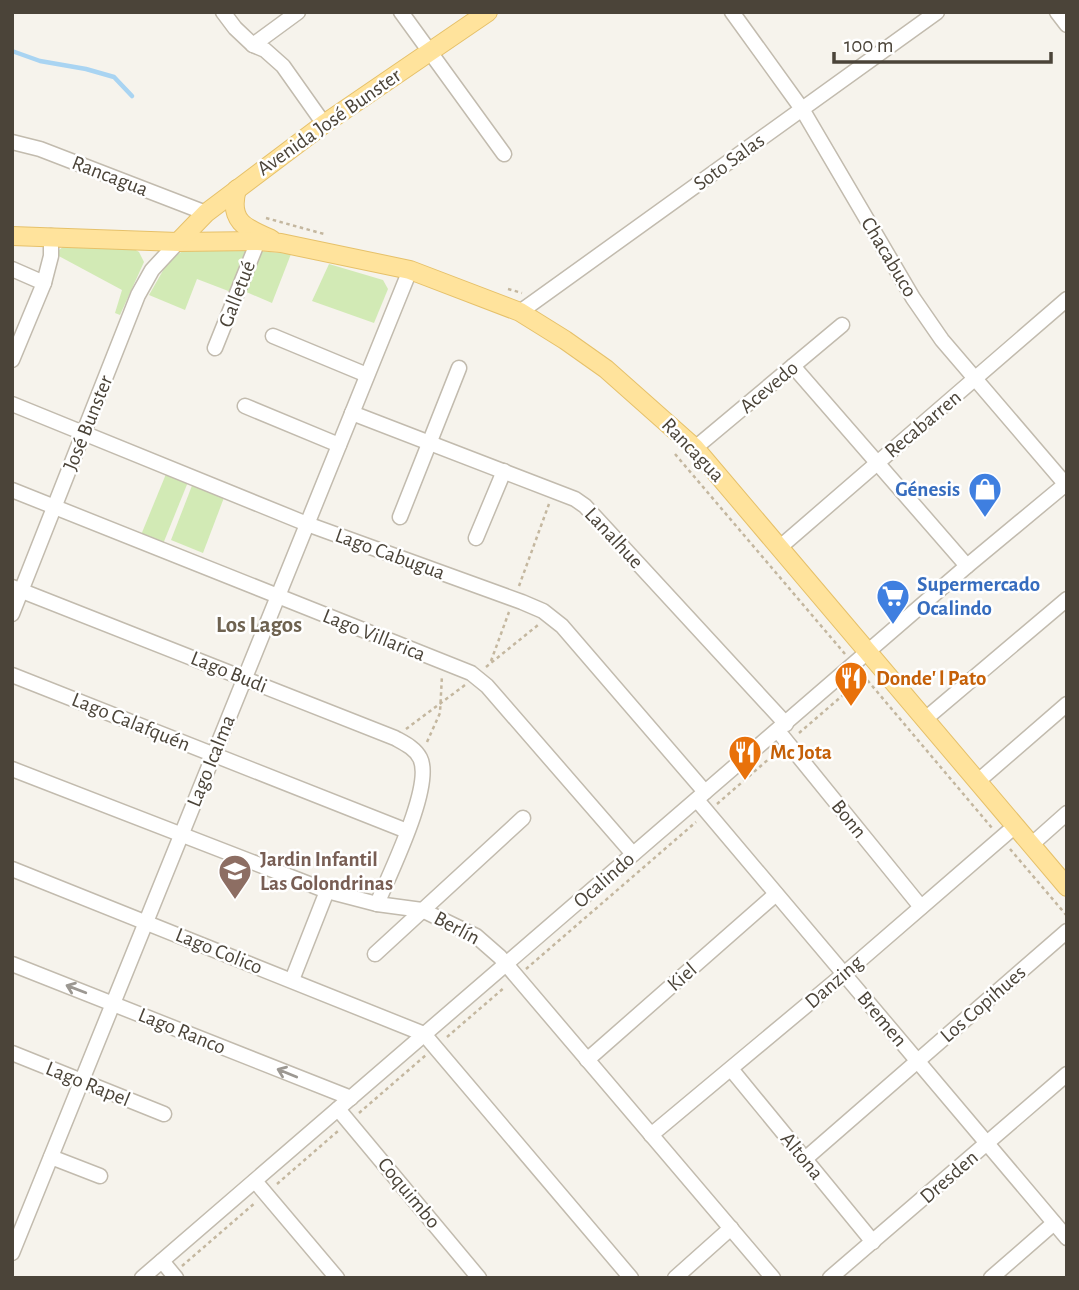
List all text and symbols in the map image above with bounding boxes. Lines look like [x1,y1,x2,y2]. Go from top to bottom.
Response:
scale bar [834,21,1051,65]
text: 100 m [844,35,894,56]
street label: Avenida José Bunster [253,64,405,180]
street label: Soto Salas [690,129,768,195]
street label: Rancagua [69,152,151,200]
street label: Chacabuco [857,213,921,301]
street label: Galletué [215,258,259,330]
street label: Acevedo [736,357,802,417]
street label: José Bunster [59,372,117,474]
street label: Recabarren [881,386,965,462]
street label: Rancagua [658,414,728,486]
shop icon: Génesis [966,470,1004,519]
place label: Génesis [895,479,960,500]
street label: Lanalhue [581,503,647,573]
street label: Lago Cabugua [332,524,448,584]
place label: Supermercado Ocalindo [917,574,1040,619]
supermarket icon: Supermercado Ocalindo [874,577,912,626]
street label: Lago Villarica [320,605,429,665]
district label: Los Lagos [216,614,302,637]
street label: Lago Budi [188,647,270,697]
restaurant icon: Donde' l Pato [832,659,870,708]
place label: Donde' l Pato [876,668,986,689]
street label: Lago Calafquén [69,689,193,755]
street label: Lago Icalma [183,712,239,810]
restaurant icon: Mc Jota [726,733,764,782]
place label: Mc Jota [770,742,832,763]
street label: Bonn [827,796,871,842]
street label: Ocalindo [569,848,639,912]
place label: Jardin Infantil Las Golondrinas [260,849,393,894]
school or university icon: Jardin Infantil Las Golondrinas [216,852,254,901]
street label: Berlín [431,907,483,949]
street label: Lago Colico [172,924,266,978]
street label: Danzing [801,951,867,1012]
street label: Kiel [663,959,701,995]
street label: Los Copihues [936,961,1030,1047]
one-way arrow [66,981,87,994]
street label: Bremen [853,987,911,1051]
street label: Lago Ranco [135,1004,229,1058]
street label: Lago Rapel [43,1058,133,1110]
one-way arrow [277,1065,299,1078]
street label: Altona [777,1128,827,1184]
street label: Dresden [916,1146,982,1208]
street label: Coquimbo [374,1154,444,1232]

